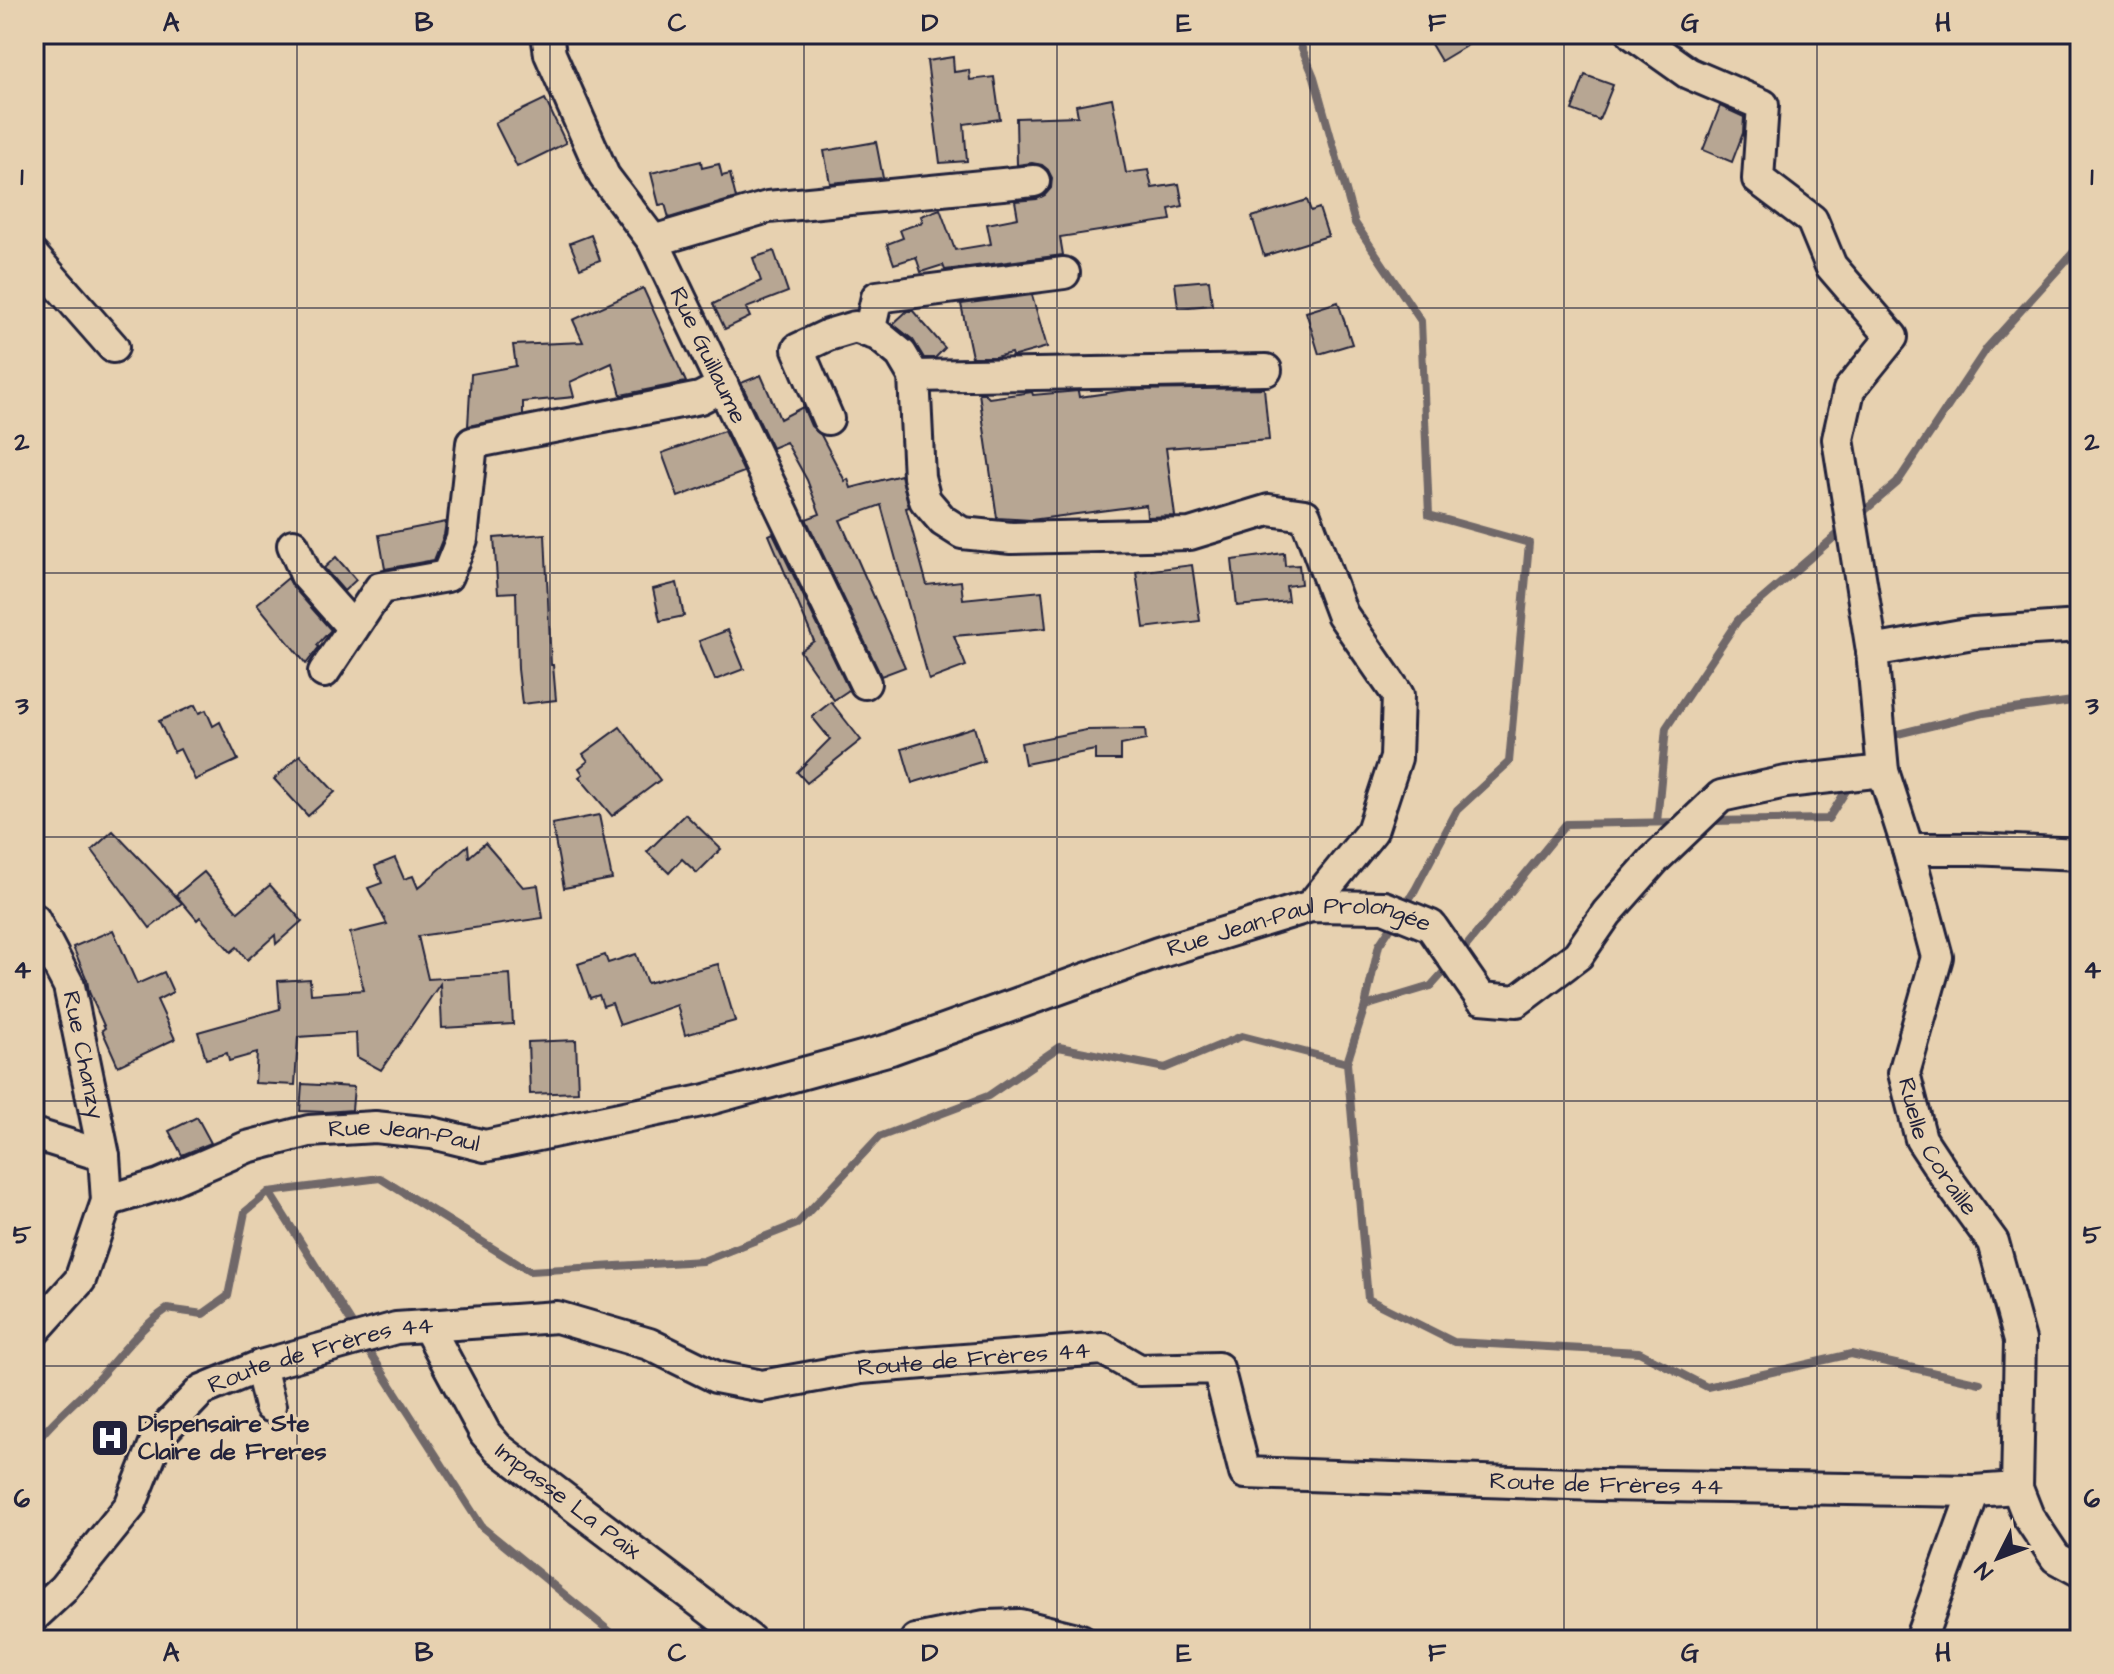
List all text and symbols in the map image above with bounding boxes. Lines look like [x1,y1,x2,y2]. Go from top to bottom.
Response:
text: A [163,5,180,41]
text: B [415,5,434,41]
text: C [668,5,687,41]
text: D [922,5,939,41]
text: E [1176,5,1192,41]
text: F [1428,5,1447,41]
text: G [1681,5,1699,41]
text: H [1935,5,1951,41]
text: 1 [20,159,24,195]
text: 1 [2090,159,2094,195]
street label: Rue Guillaume [661,281,755,430]
text: 2 [14,424,30,460]
text: 2 [2084,424,2100,460]
text: 3 [14,688,29,724]
text: 3 [2084,688,2099,724]
street label: Rue Jean-Paul Prolongée [1163,889,1436,966]
text: 4 [13,952,31,988]
text: 4 [2083,952,2101,988]
street label: Rue Chanzy [53,988,113,1122]
street label: Ruelle Coraille [1889,1074,1986,1223]
street label: Rue Jean-Paul [327,1110,483,1161]
text: 5 [13,1217,32,1253]
text: 5 [2083,1217,2102,1253]
street label: Route de Frères 44 [203,1308,434,1403]
street label: Route de Frères 44 [856,1333,1092,1385]
place label: Dispensaire Ste Claire de Freres [138,1407,326,1469]
hospital icon: Dispensaire Ste Claire de Freres [89,1417,131,1459]
street label: Impasse La Paix [488,1435,649,1568]
street label: Route de Frères 44 [1489,1464,1723,1504]
text: 6 [14,1481,31,1517]
text: 6 [2084,1481,2101,1517]
north arrow [1958,1518,2038,1598]
text: N [1968,1555,2000,1586]
text: A [163,1635,180,1671]
text: B [415,1635,434,1671]
text: C [668,1635,687,1671]
text: D [922,1635,939,1671]
text: E [1176,1635,1192,1671]
text: F [1428,1635,1447,1671]
text: G [1681,1635,1699,1671]
text: H [1935,1635,1951,1671]

